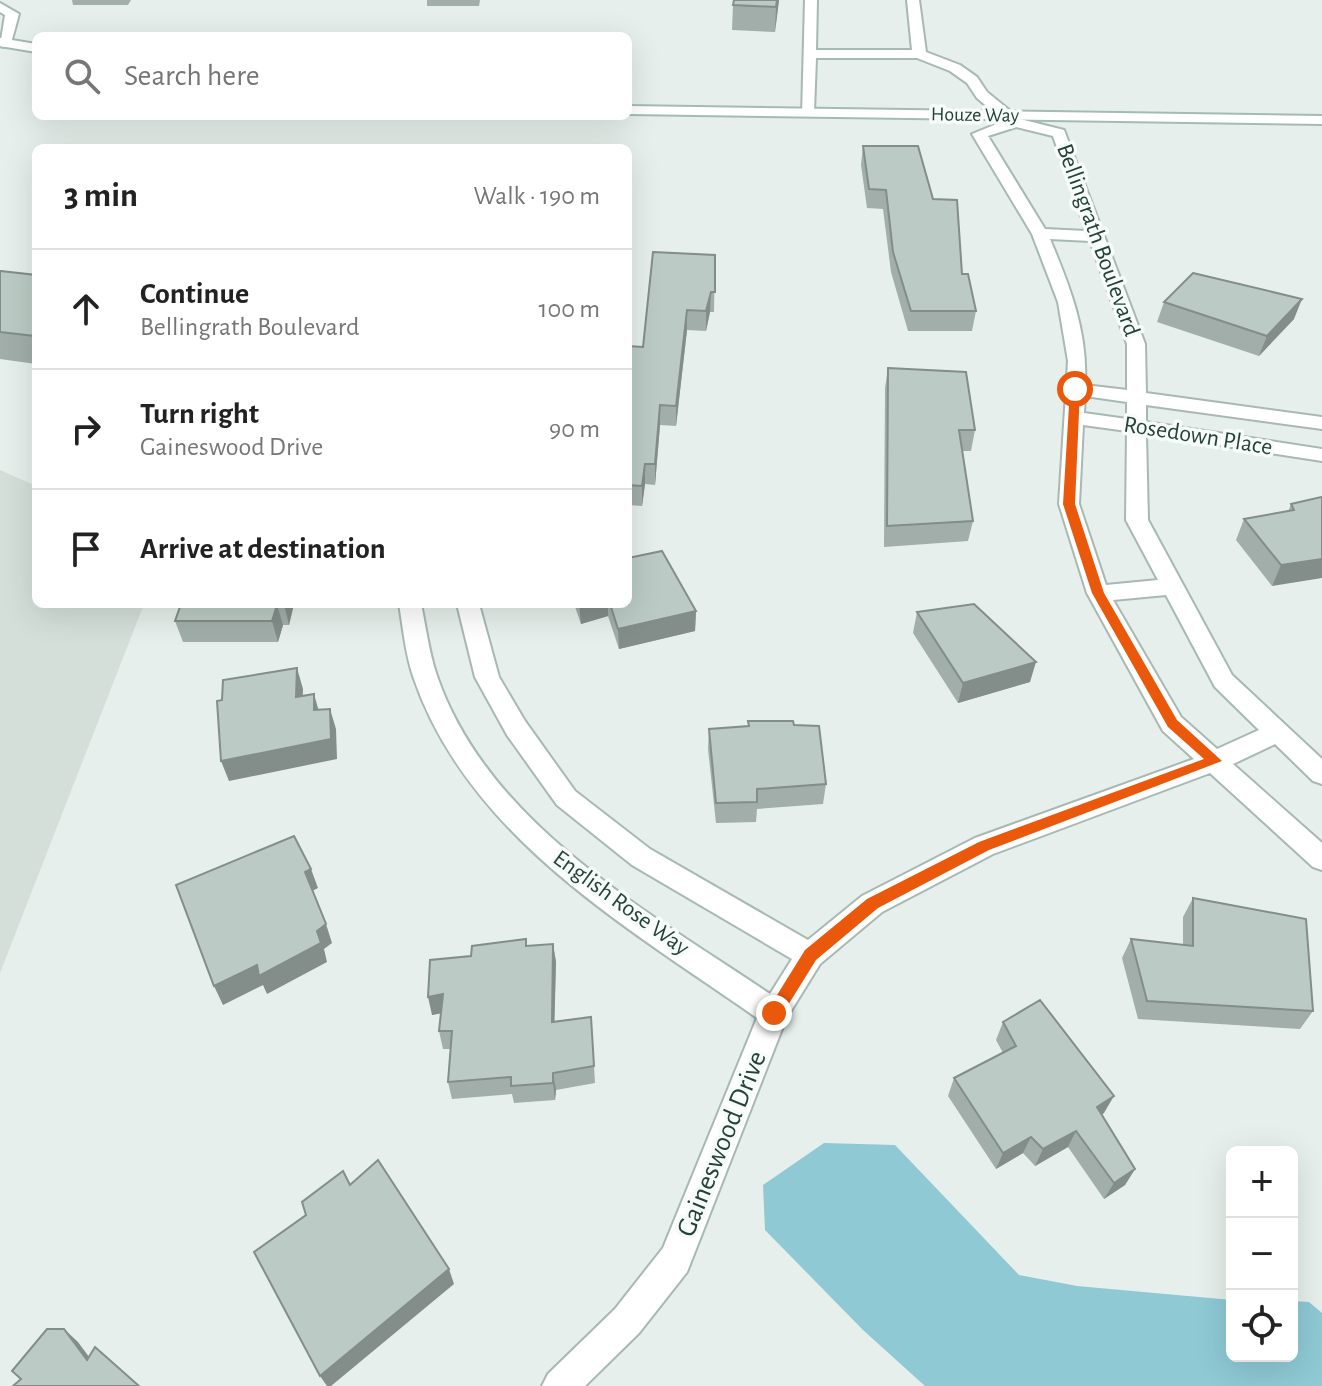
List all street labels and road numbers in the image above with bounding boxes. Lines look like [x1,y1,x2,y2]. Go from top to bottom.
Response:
street label: Houze Way [931,104,1020,126]
street label: Bellingrath Boulevard [1052,141,1144,339]
street label: Rosedown Place [1122,412,1274,460]
street label: English Rose Way [549,846,693,960]
street label: Gaineswood Drive [672,1047,772,1241]

